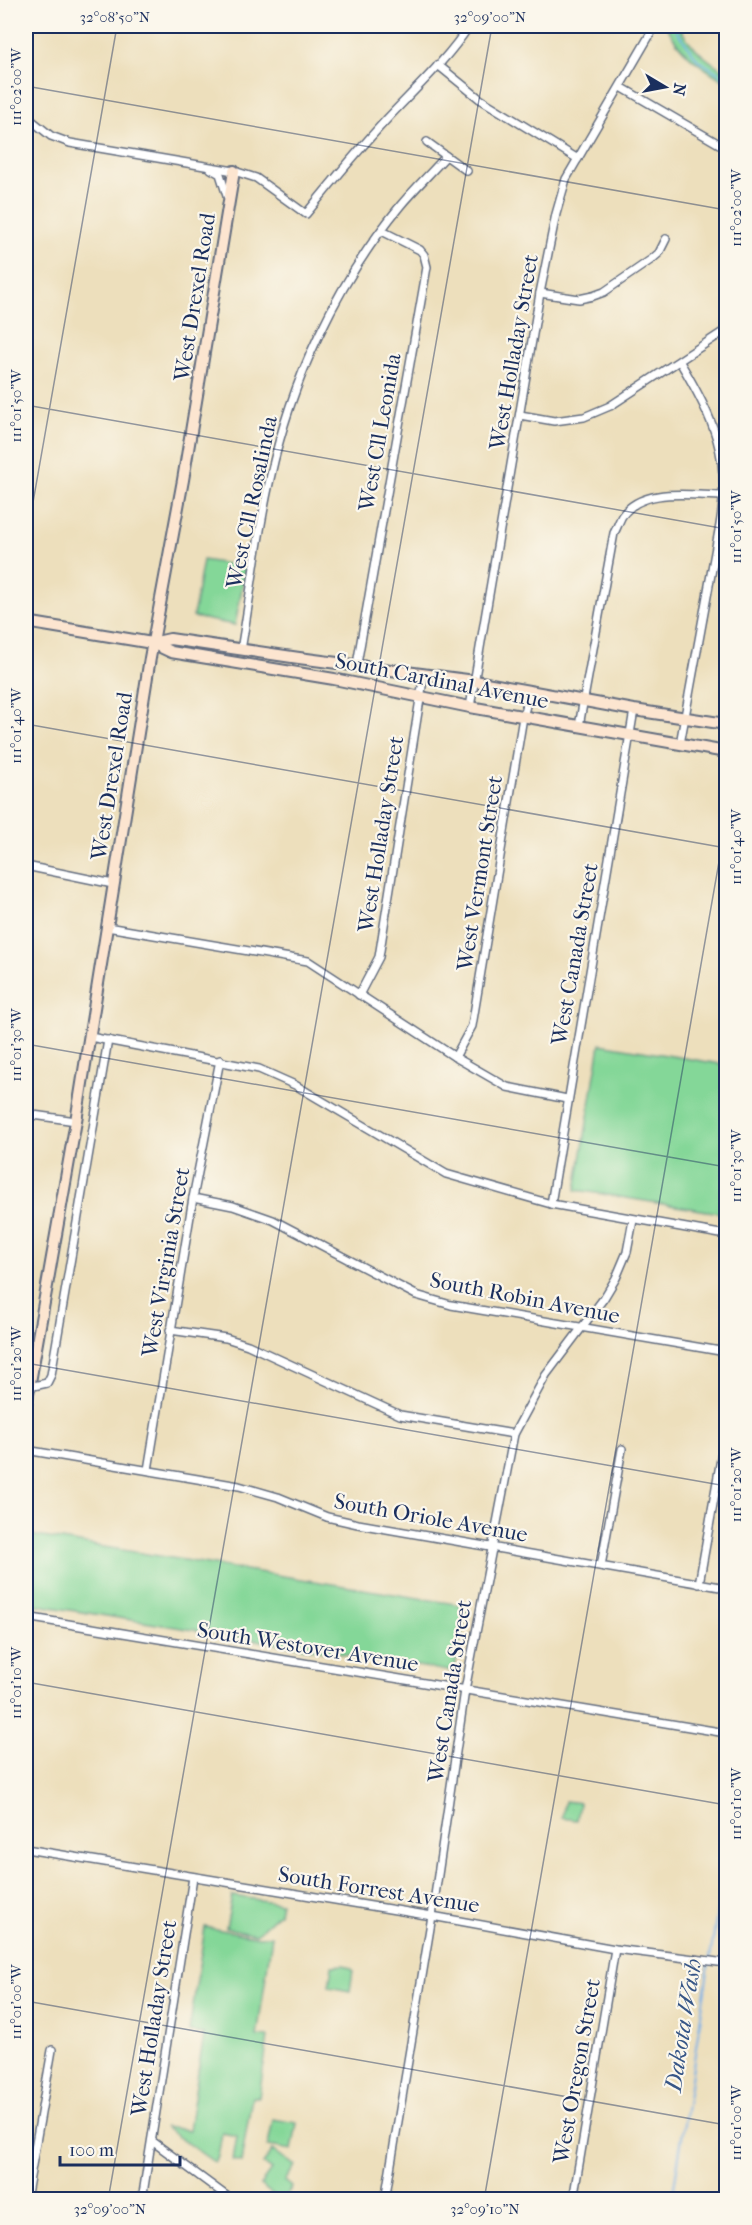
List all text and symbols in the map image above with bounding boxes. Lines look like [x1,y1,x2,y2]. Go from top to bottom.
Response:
text: 32°08'50"N [80,8,151,26]
text: 32°09'00"N [454,8,527,26]
text: 111°02'00"W [7,47,25,126]
north arrow [635,57,695,117]
text: N [669,82,690,98]
text: 111°02'00"W [727,168,745,247]
street label: West Drexel Road [169,210,221,384]
street label: West Holladay Street [484,252,544,453]
street label: West Cll Leonida [353,350,407,514]
text: 111°01'50"W [7,368,25,443]
street label: West Cll Rosalinda [221,413,283,592]
text: 111°01'50"W [727,489,745,564]
street label: South Cardinal Avenue [333,648,551,714]
text: 111°01'40"W [7,687,25,764]
street label: West Drexel Road [86,689,138,863]
street label: West Holladay Street [352,734,409,935]
street label: West Vermont Street [452,773,508,974]
text: 111°01'40"W [727,808,745,885]
street label: West Canada Street [546,861,604,1048]
text: 111°01'30"W [7,1007,25,1082]
text: 111°01'30"W [727,1128,745,1203]
street label: West Virginia Street [136,1165,196,1360]
street label: South Robin Avenue [428,1267,622,1329]
text: 111°01'20"W [7,1325,25,1401]
text: 111°01'20"W [727,1446,745,1522]
street label: South Oriole Avenue [332,1488,530,1548]
street label: West Canada Street [423,1598,477,1785]
street label: South Westover Avenue [195,1617,421,1677]
text: 111°01'10"W [7,1646,25,1719]
text: 111°01'10"W [727,1767,745,1840]
street label: South Forrest Avenue [276,1861,481,1919]
street label: West Holladay Street [125,1918,182,2119]
water label: Dakota Wash [658,1957,707,2095]
text: 111°01'00"W [7,1963,25,2040]
street label: West Oregon Street [548,1976,606,2167]
text: 111°01'00"W [727,2084,745,2161]
scale bar [60,2129,180,2167]
text: 100 m [69,2140,114,2161]
text: 32°09'00"N [74,2200,147,2218]
text: 32°09'10"N [450,2200,520,2218]

